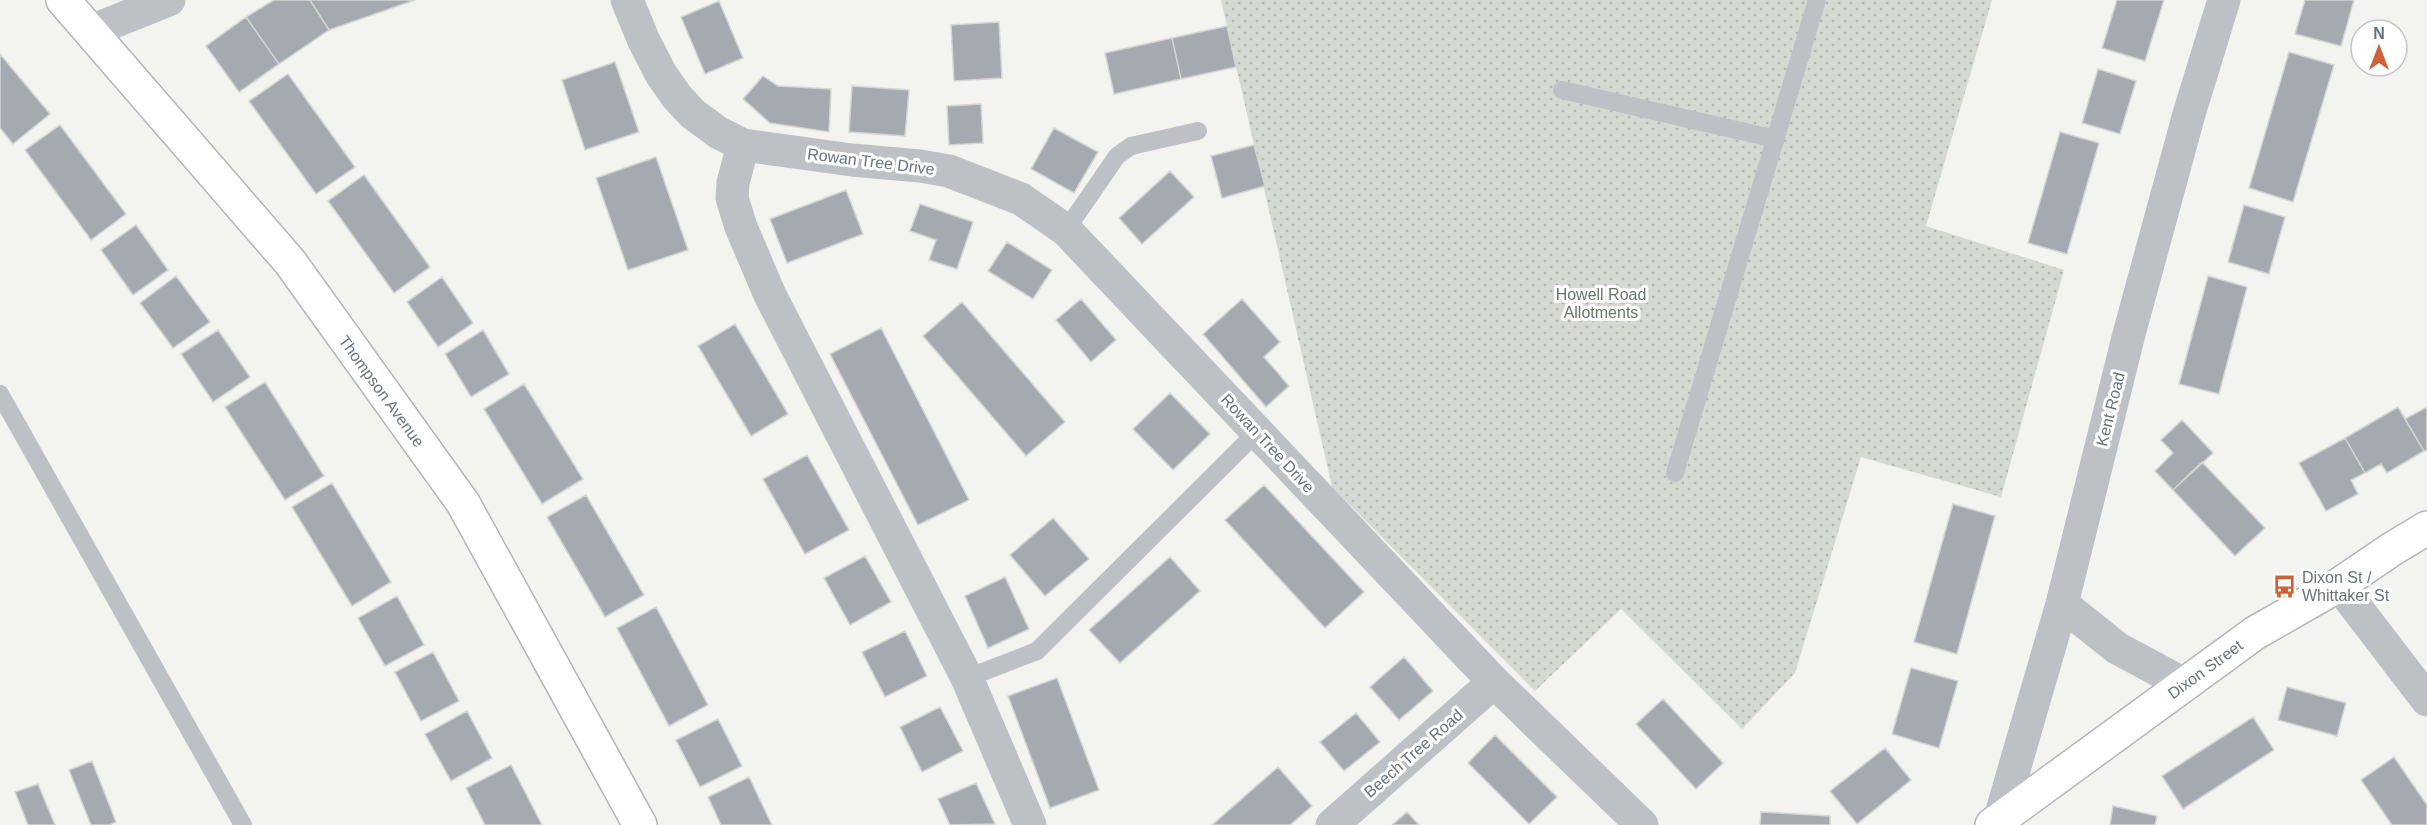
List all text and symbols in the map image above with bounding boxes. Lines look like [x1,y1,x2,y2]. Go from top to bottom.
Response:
north arrow [2349,18,2409,78]
text: N [2373,25,2385,42]
street label: Rowan Tree Drive [806,145,936,178]
park label: Howell Road Allotments [1556,286,1646,321]
street label: Thompson Avenue [336,332,428,450]
street label: Kent Road [2093,370,2128,448]
street label: Rowan Tree Drive [1218,391,1318,496]
place label: Dixon St / Whittaker St [2302,569,2390,604]
bus stop icon: Dixon St / Whittaker St [2271,573,2297,599]
street label: Dixon Street [2165,636,2246,702]
street label: Beech Tree Road [1361,706,1466,801]

